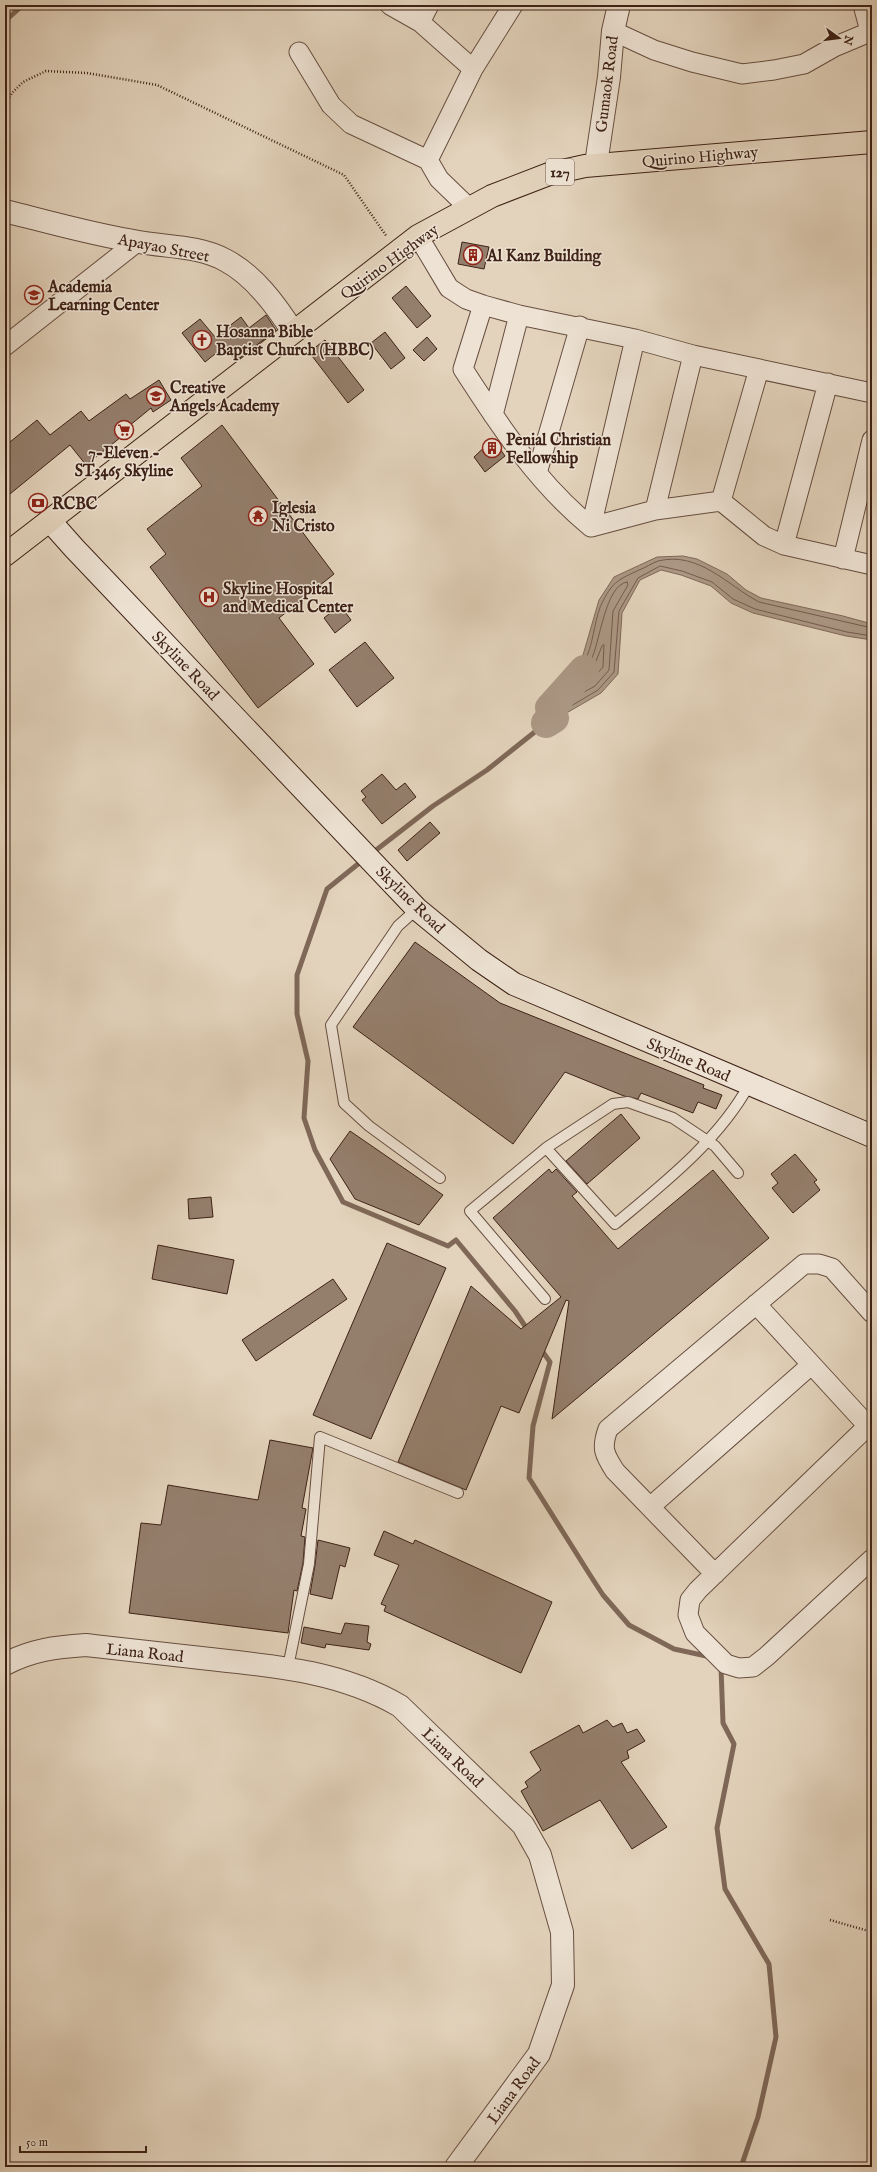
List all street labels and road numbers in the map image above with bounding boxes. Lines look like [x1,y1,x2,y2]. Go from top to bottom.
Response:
street label: Gumaok Road [592,34,624,134]
street label: Quirino Highway [641,143,759,173]
road number: 127 [546,159,574,185]
street label: Quirino Highway [337,220,443,305]
street label: Apayao Street [115,230,212,268]
street label: Skyline Road [147,628,223,706]
street label: Skyline Road [371,862,449,939]
street label: Skyline Road [643,1034,733,1088]
street label: Liana Road [105,1640,185,1668]
street label: Liana Road [417,1724,487,1793]
street label: Liana Road [484,2054,546,2128]

